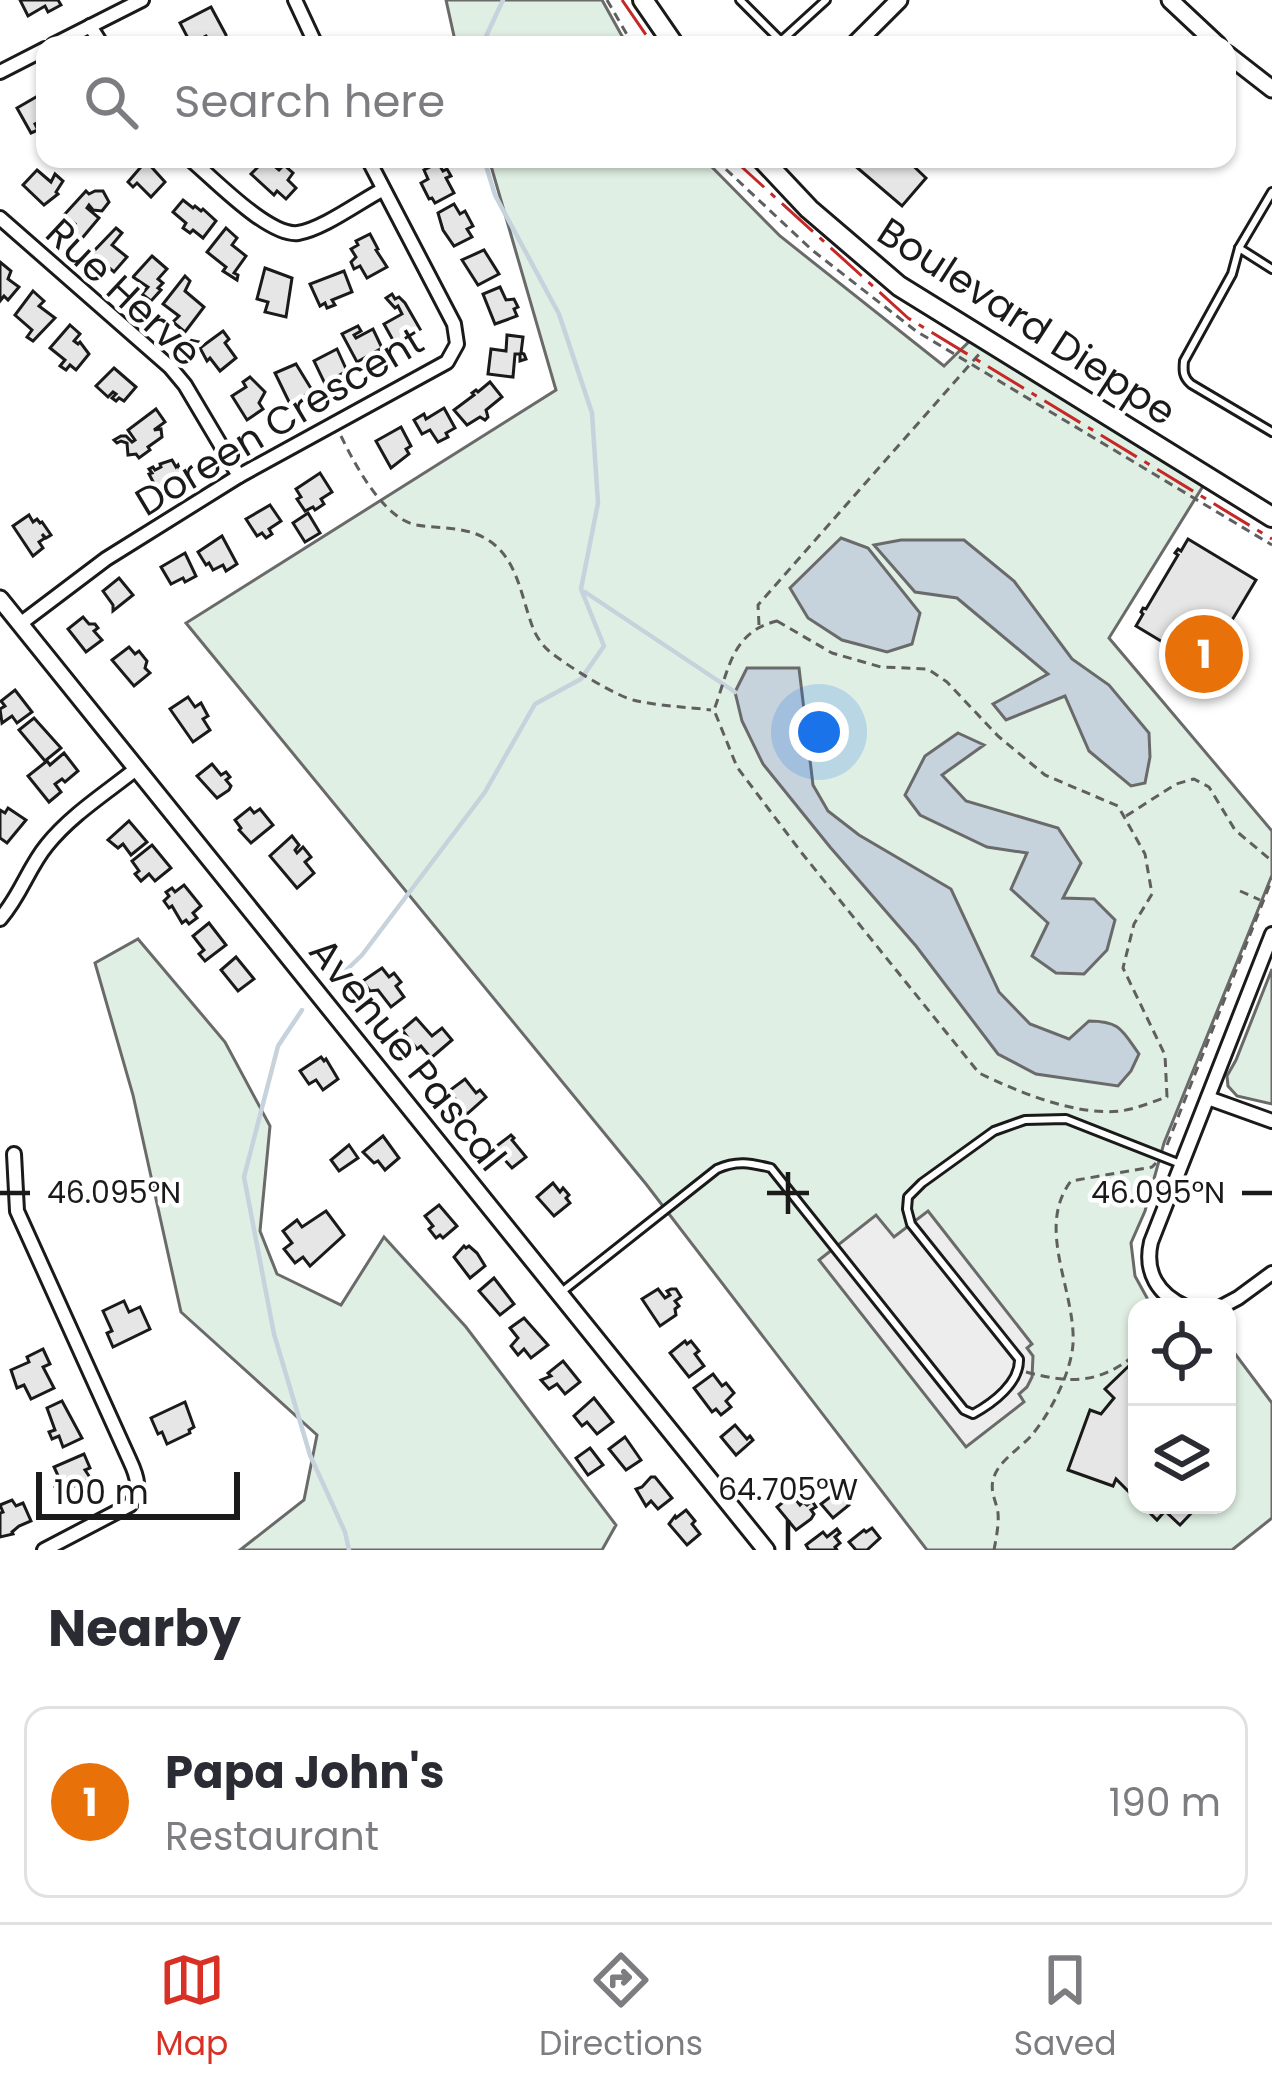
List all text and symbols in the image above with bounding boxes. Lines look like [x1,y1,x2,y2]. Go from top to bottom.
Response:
search box [36,36,1236,168]
icon: search [78,69,144,135]
text: Search here [174,70,445,133]
street label: Boulevard Dieppe [867,204,1187,439]
street label: Rue Hervé [34,206,214,379]
street label: Doreen Crescent [125,314,434,529]
pin: 1 [1165,609,1243,699]
your location [789,702,849,762]
street label: Avenue Pascal [296,926,519,1183]
text: 46.095°N [47,1171,181,1214]
text: 46.095°N [1091,1171,1225,1214]
map controls [1128,1298,1236,1514]
button: locate [1128,1298,1236,1406]
button: layers [1128,1406,1236,1514]
scale bar [36,1466,240,1519]
text: 64.705°W [718,1468,858,1511]
text: 100 m [54,1469,149,1516]
text: Nearby [48,1592,241,1664]
text: Papa John's [165,1741,445,1804]
text: 1 [83,1775,97,1830]
text: 190 m [1109,1775,1221,1830]
text: Restaurant [165,1809,379,1864]
tab: Map [155,1947,228,2069]
tab: Directions [539,1947,703,2069]
tab: Saved [1014,1947,1117,2069]

